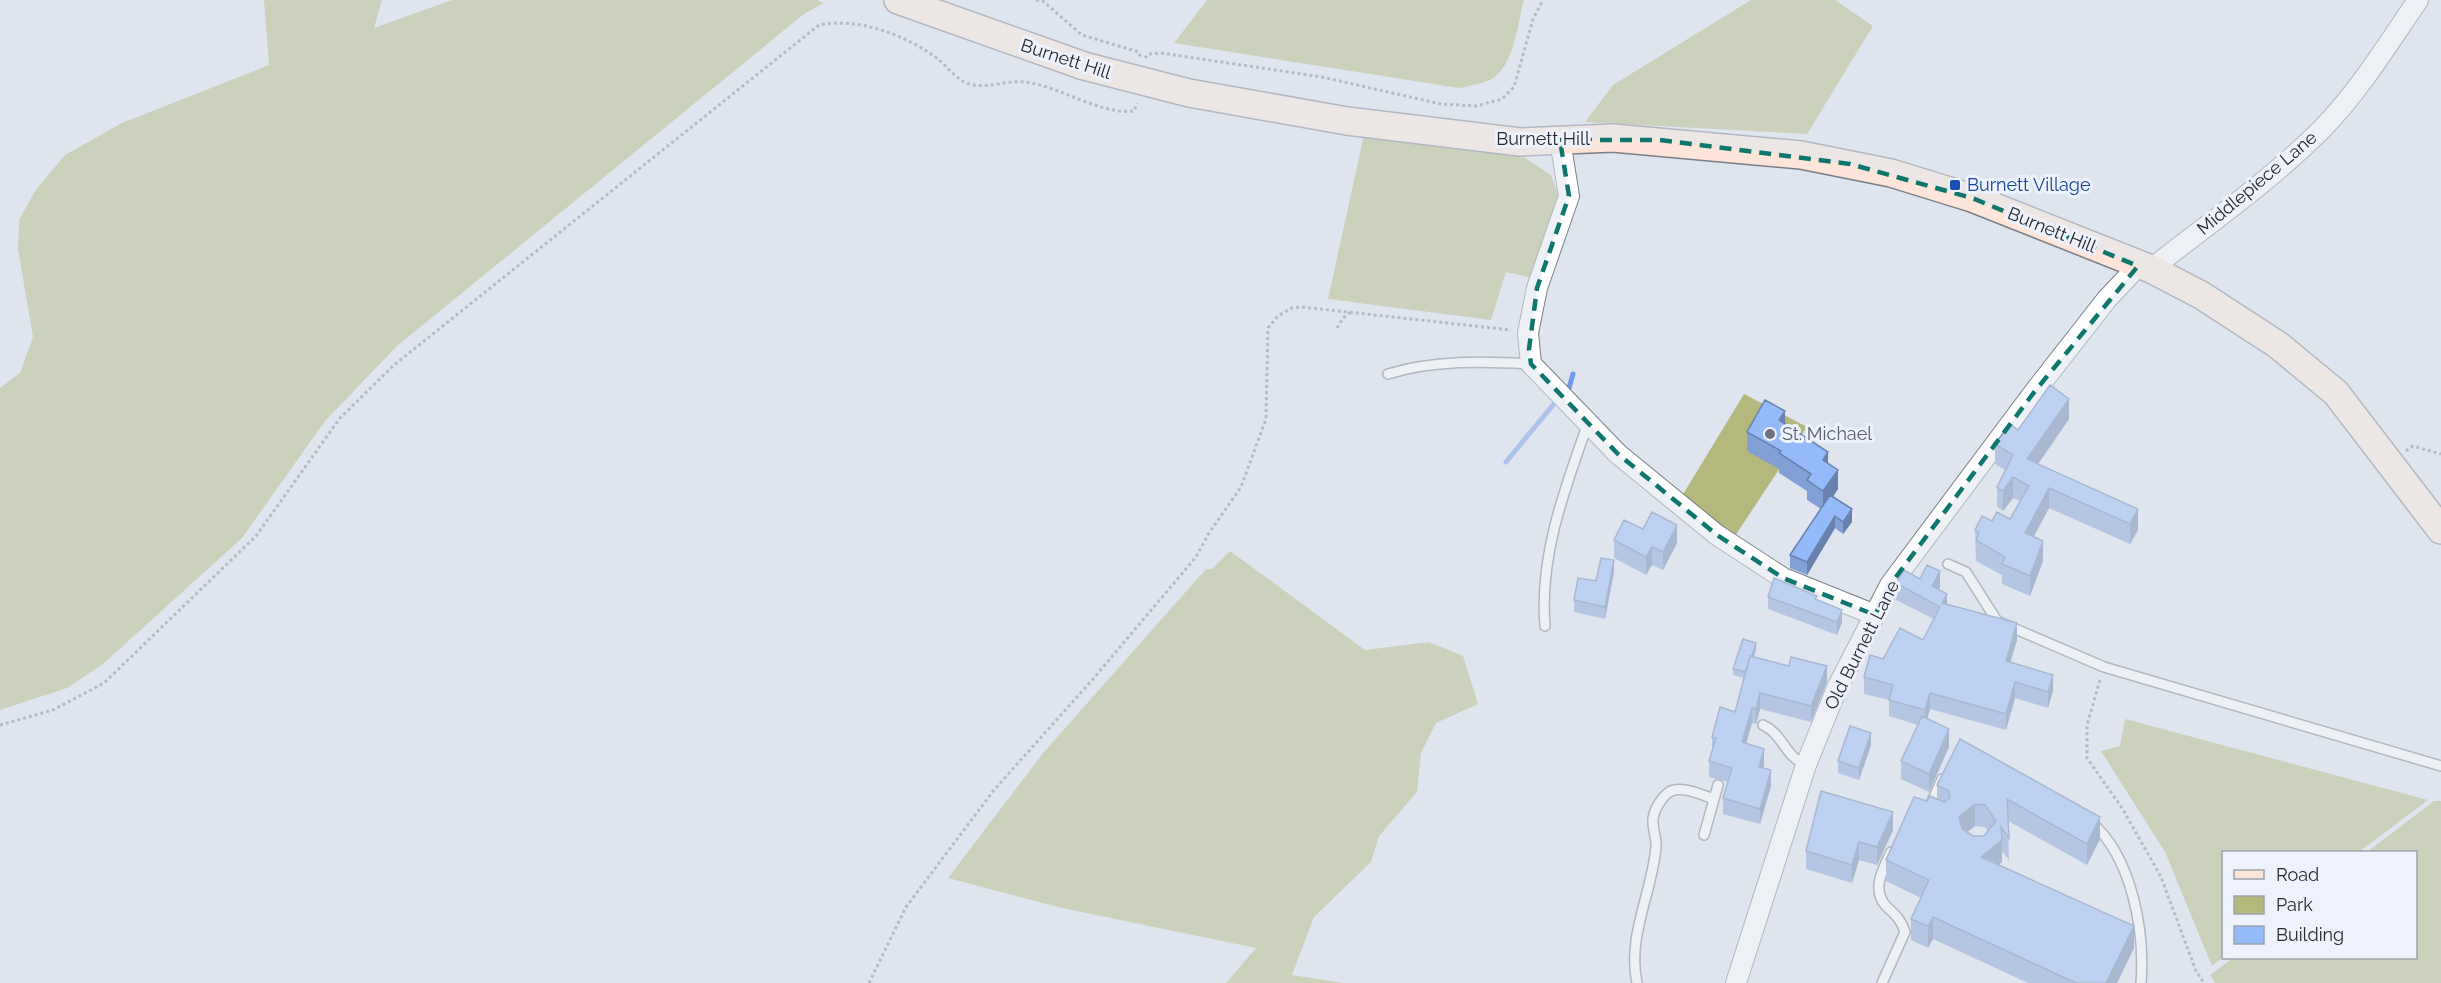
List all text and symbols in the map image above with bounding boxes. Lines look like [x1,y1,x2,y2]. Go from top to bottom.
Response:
street label: Burnett Hill [1018,34,1114,83]
street label: Middlepiece Lane [2193,126,2321,239]
street label: Burnett Hill [1496,128,1590,149]
place label: Burnett Village [1967,174,2091,195]
marker: Burnett Village [1948,178,1962,192]
street label: Burnett Hill [2005,202,2100,257]
place label: St. Michael [1782,423,1872,444]
marker: St. Michael [1763,427,1777,441]
street label: Old Burnett Lane [1820,576,1903,713]
legend [2222,851,2417,959]
text: Road [2276,864,2319,885]
text: Park [2276,894,2313,915]
text: Building [2276,924,2344,945]

